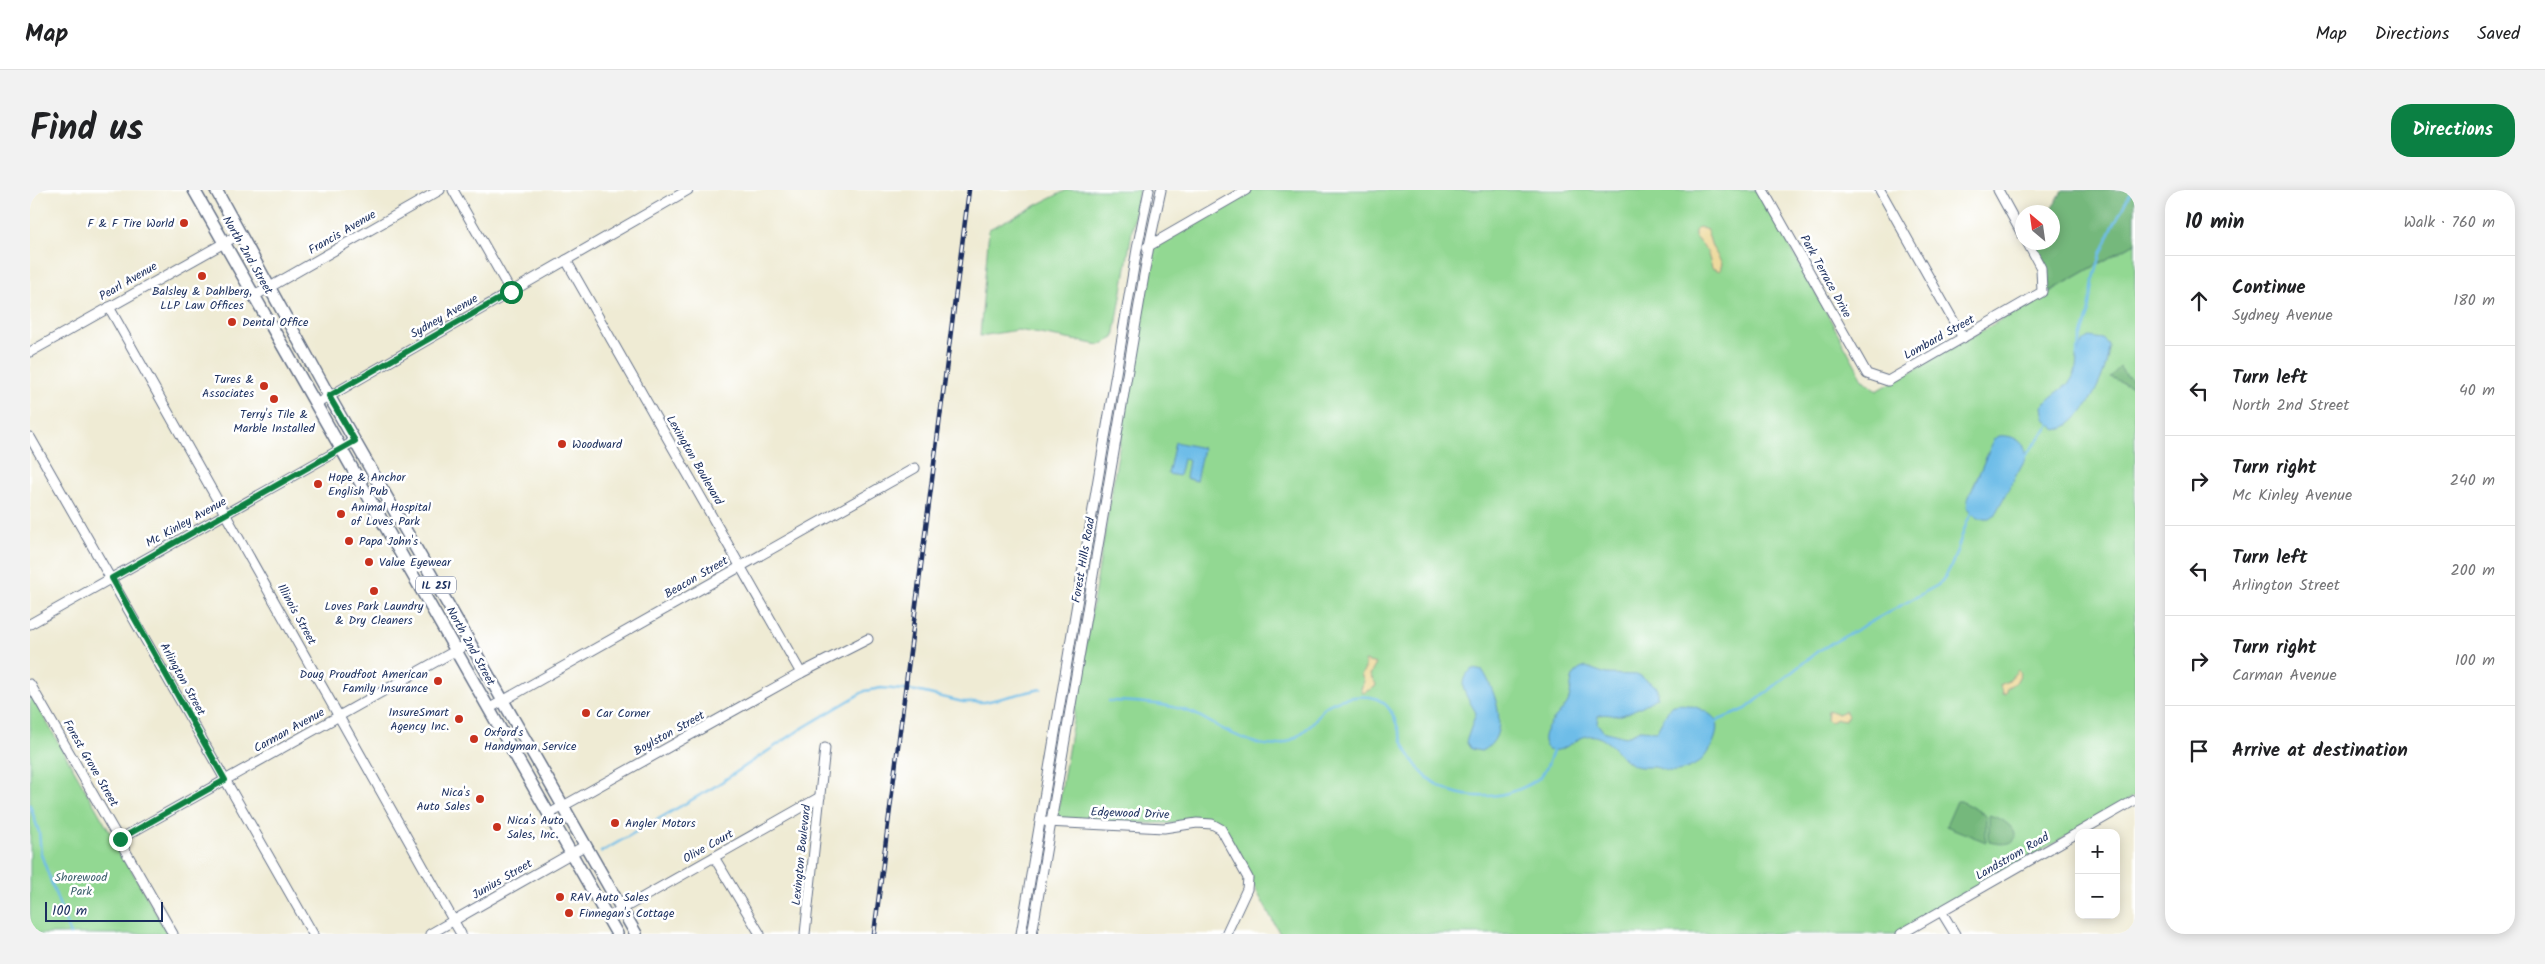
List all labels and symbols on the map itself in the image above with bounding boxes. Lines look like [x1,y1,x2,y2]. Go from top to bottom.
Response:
street label: Francis Avenue [305,205,380,260]
north arrow [2015,205,2060,250]
street label: North 2nd Street [217,212,278,298]
place label: F & F Tire World [87,214,175,233]
marker: F & F Tire World [178,217,190,229]
street label: Park Terrace Drive [1795,231,1857,322]
street label: Pearl Avenue [96,257,161,306]
marker: Balsley & Dahlberg, LLP Law Offices [196,270,208,282]
route start [500,281,523,304]
place label: Balsley & Dahlberg, LLP Law Offices [152,282,252,315]
street label: Sydney Avenue [407,289,482,344]
street label: Lombard Street [1900,310,1979,365]
place label: Dental Office [242,313,309,332]
marker: Dental Office [226,316,238,328]
place label: Tures & Associates [202,370,254,403]
marker: Tures & Associates [258,380,270,392]
marker: Terry's Tile & Marble Installed [268,393,280,405]
place label: Terry's Tile & Marble Installed [233,405,316,438]
street label: Lexington Boulevard [661,412,729,510]
place label: Woodward [572,435,623,454]
marker: Woodward [556,438,568,450]
place label: Hope & Anchor English Pub [328,468,407,501]
marker: Hope & Anchor English Pub [312,478,324,490]
street label: Mc Kinley Avenue [142,492,231,553]
place label: Animal Hospital of Loves Park [351,498,431,531]
marker: Animal Hospital of Loves Park [335,508,347,520]
street label: Forest Hills Road [1067,515,1101,604]
place label: Papa John's [359,532,418,551]
marker: Papa John's [343,535,355,547]
street label: Beacon Street [661,551,732,603]
place label: Value Eyewear [379,553,452,572]
marker: Value Eyewear [363,556,375,568]
road number: IL 251 [416,576,456,594]
street label: Illinois Street [272,580,321,649]
marker: Loves Park Laundry & Dry Cleaners [368,585,380,597]
place label: Loves Park Laundry & Dry Cleaners [325,597,424,630]
street label: North 2nd Street [441,603,500,690]
street label: Arlington Street [155,639,211,720]
place label: Doug Proudfoot American Family Insurance [300,665,429,698]
marker: Doug Proudfoot American Family Insurance [432,675,444,687]
street label: Carman Avenue [250,703,329,758]
place label: InsureSmart Agency Inc. [388,703,449,736]
place label: Car Corner [596,704,651,723]
street label: Boylston Street [630,706,708,761]
marker: Car Corner [580,707,592,719]
marker: InsureSmart Agency Inc. [453,713,465,725]
street label: Forest Grove Street [58,716,123,811]
place label: Oxford's Handyman Service [484,723,577,756]
marker: Oxford's Handyman Service [468,733,480,745]
place label: Nica's Auto Sales [417,783,470,816]
marker: Nica's Auto Sales [474,793,486,805]
street label: Lexington Boulevard [787,803,816,906]
street label: Edgewood Drive [1090,803,1170,824]
place label: Nica's Auto Sales, Inc. [507,811,564,844]
place label: Angler Motors [625,814,696,833]
marker: Angler Motors [609,817,621,829]
marker: Nica's Auto Sales, Inc. [491,821,503,833]
street label: Olive Court [679,825,737,868]
street label: Landstrom Road [1972,827,2053,885]
route end [109,828,132,851]
street label: Junius Street [469,854,536,904]
park label: Shorewood Park [55,868,108,901]
place label: RAV Auto Sales [570,888,649,907]
marker: RAV Auto Sales [554,891,566,903]
scale bar [45,899,162,922]
place label: Finnegan's Cottage [579,904,675,923]
marker: Finnegan's Cottage [563,907,575,919]

